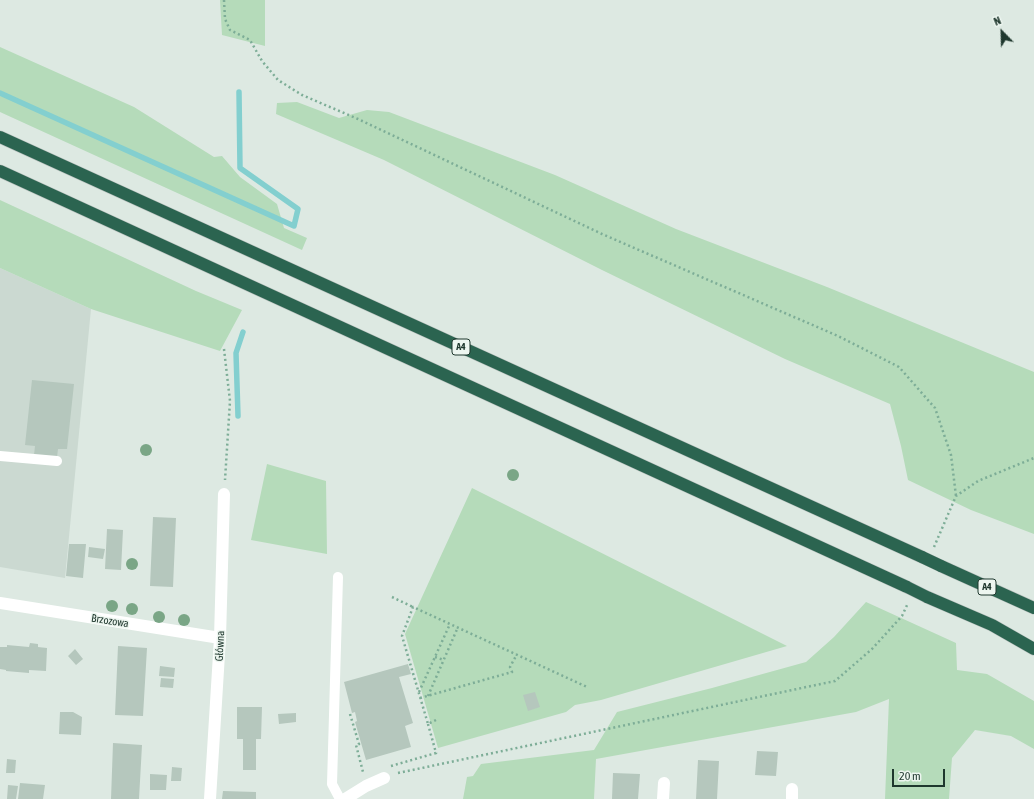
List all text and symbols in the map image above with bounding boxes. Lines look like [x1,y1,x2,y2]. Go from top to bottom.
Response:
north arrow [982,12,1022,52]
text: N [992,14,1003,28]
road number: A4 [452,339,470,355]
road number: A4 [978,579,996,595]
street label: Brzozowa [90,612,130,630]
street label: Główna [213,630,227,662]
scale bar [894,761,947,787]
text: 20 m [899,769,921,783]

